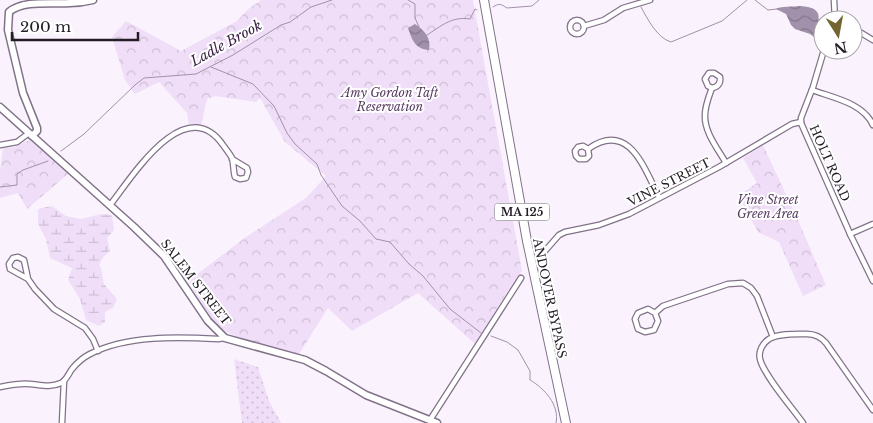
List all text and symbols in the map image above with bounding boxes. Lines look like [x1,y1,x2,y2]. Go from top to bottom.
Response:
scale bar [12,10,139,42]
north arrow [813,10,863,60]
water label: Ladle Brook [186,16,265,70]
text: 200 m [20,17,71,36]
text: N [832,38,849,58]
park label: Amy Gordon Taft Reservation [340,85,439,114]
street label: HOLT ROAD [806,122,854,204]
street label: VINE STREET [624,154,713,210]
park label: Vine Street Green Area [737,192,799,221]
road number: MA 125 [494,203,550,220]
street label: SALEM STREET [158,236,234,328]
street label: ANDOVER BYPASS [530,236,570,360]

